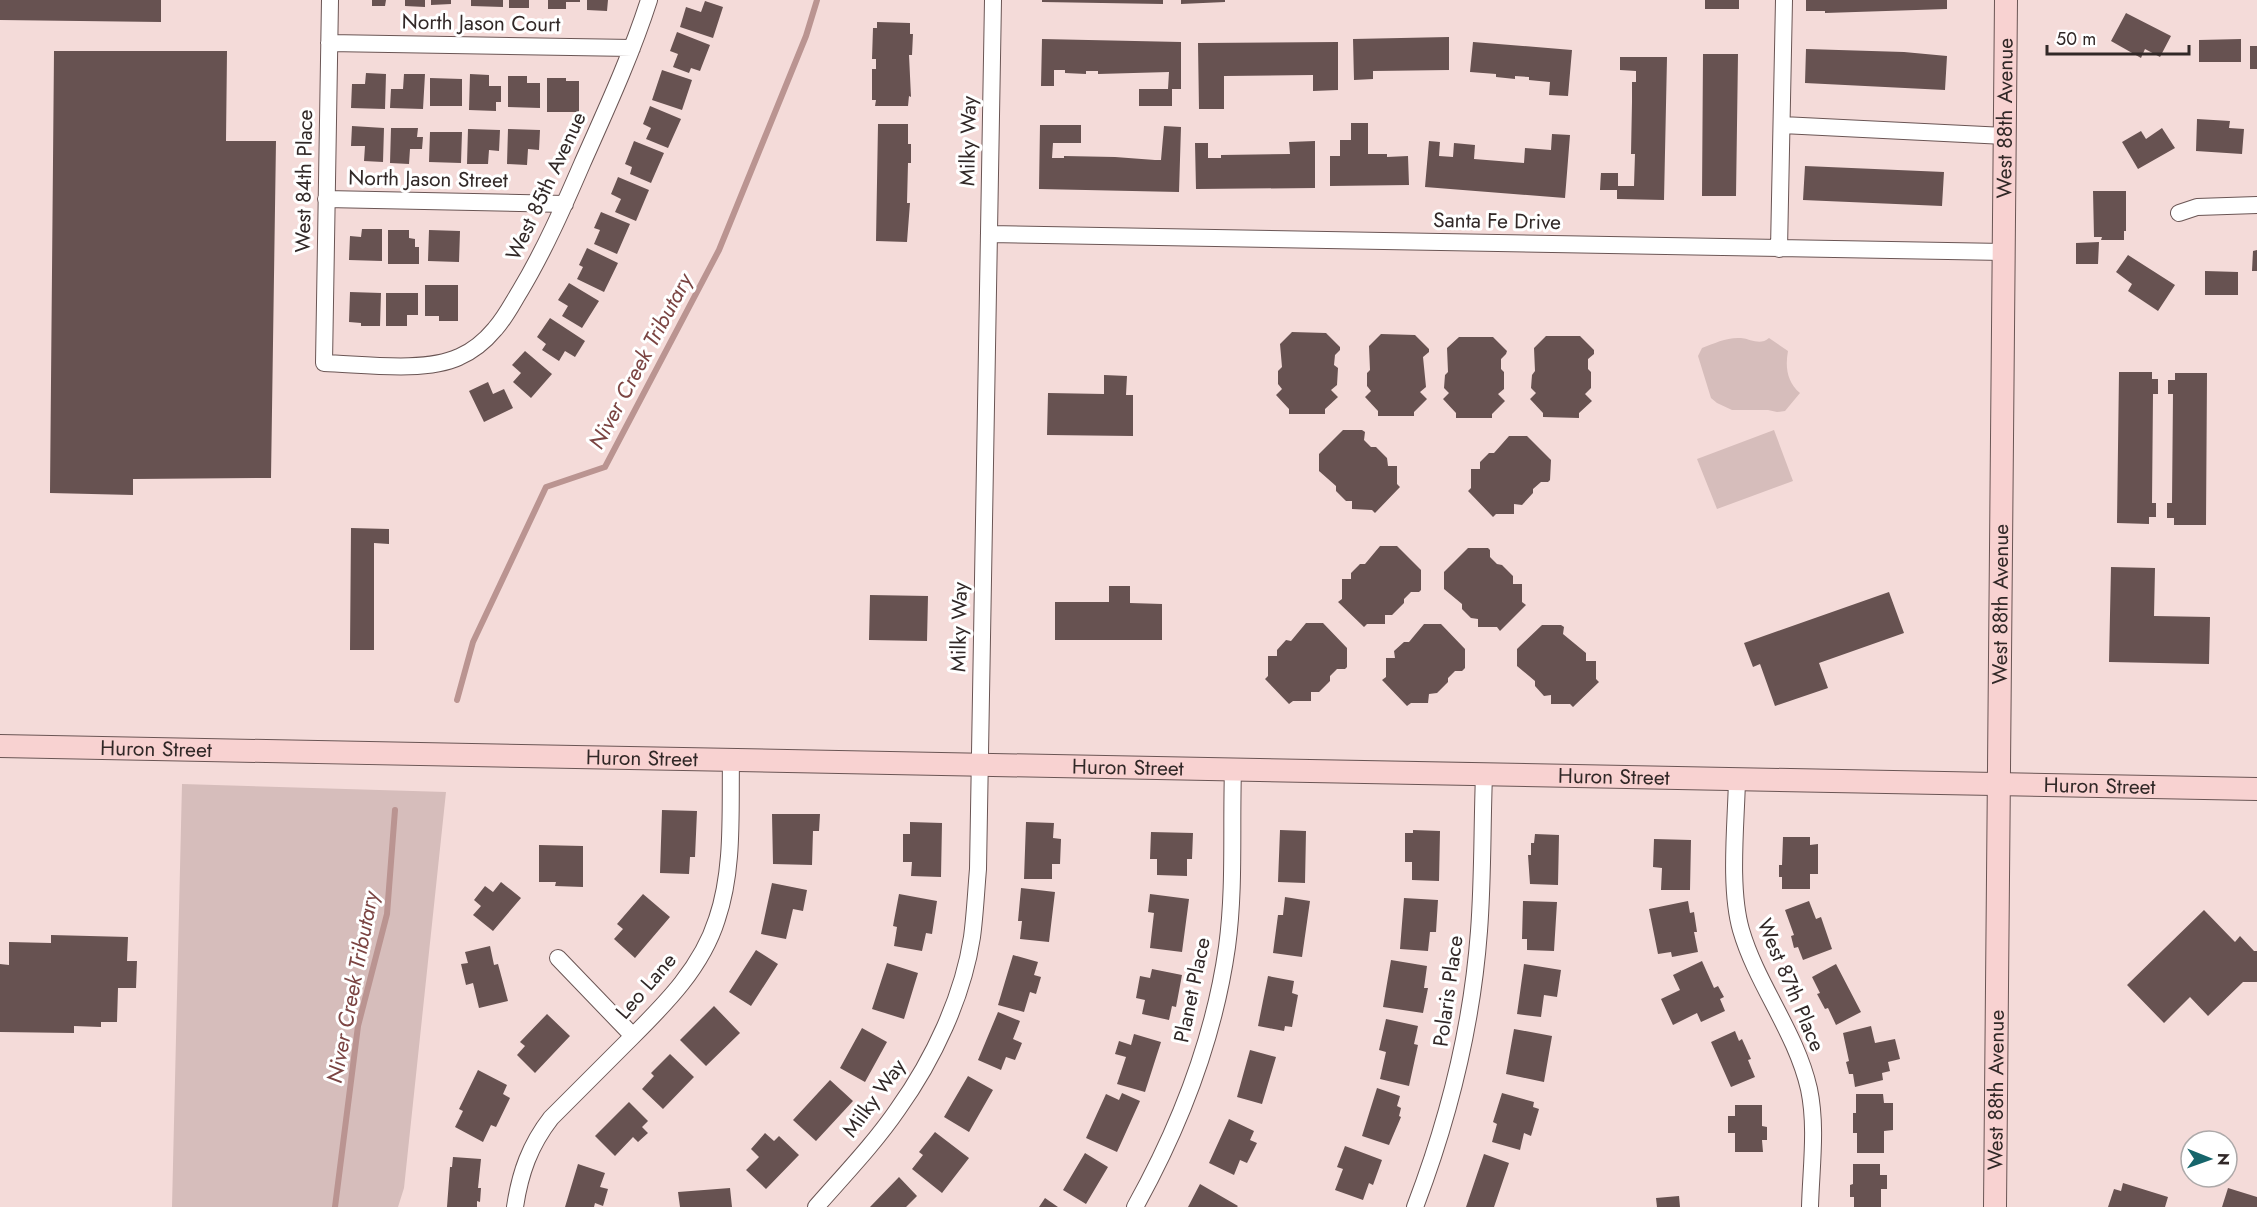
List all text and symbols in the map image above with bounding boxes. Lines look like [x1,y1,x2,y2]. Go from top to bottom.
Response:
street label: North Jason Court [401,7,561,39]
scale bar [2047,18,2190,56]
text: 50 m [2056,26,2096,52]
street label: West 88th Avenue [1989,37,2021,198]
street label: Milky Way [952,95,984,186]
street label: West 85th Avenue [498,107,594,265]
street label: West 84th Place [288,109,320,253]
street label: North Jason Street [348,163,508,195]
street label: Santa Fe Drive [1433,205,1561,237]
water label: Niver Creek Tributary [580,266,701,455]
street label: West 88th Avenue [1985,523,2016,684]
street label: Milky Way [943,581,975,672]
street label: Huron Street [100,733,212,765]
street label: Huron Street [586,742,698,774]
street label: Huron Street [1072,751,1184,784]
street label: Huron Street [1557,761,1670,793]
street label: Huron Street [2043,770,2156,802]
water label: Niver Creek Tributary [318,887,387,1086]
street label: West 87th Place [1750,914,1833,1056]
street label: Polaris Place [1425,933,1471,1049]
street label: Planet Place [1166,934,1218,1045]
street label: Leo Lane [609,946,683,1026]
street label: West 88th Avenue [1980,1009,2012,1170]
street label: Milky Way [835,1052,913,1143]
north arrow [2179,1129,2239,1189]
text: N [2212,1153,2235,1166]

